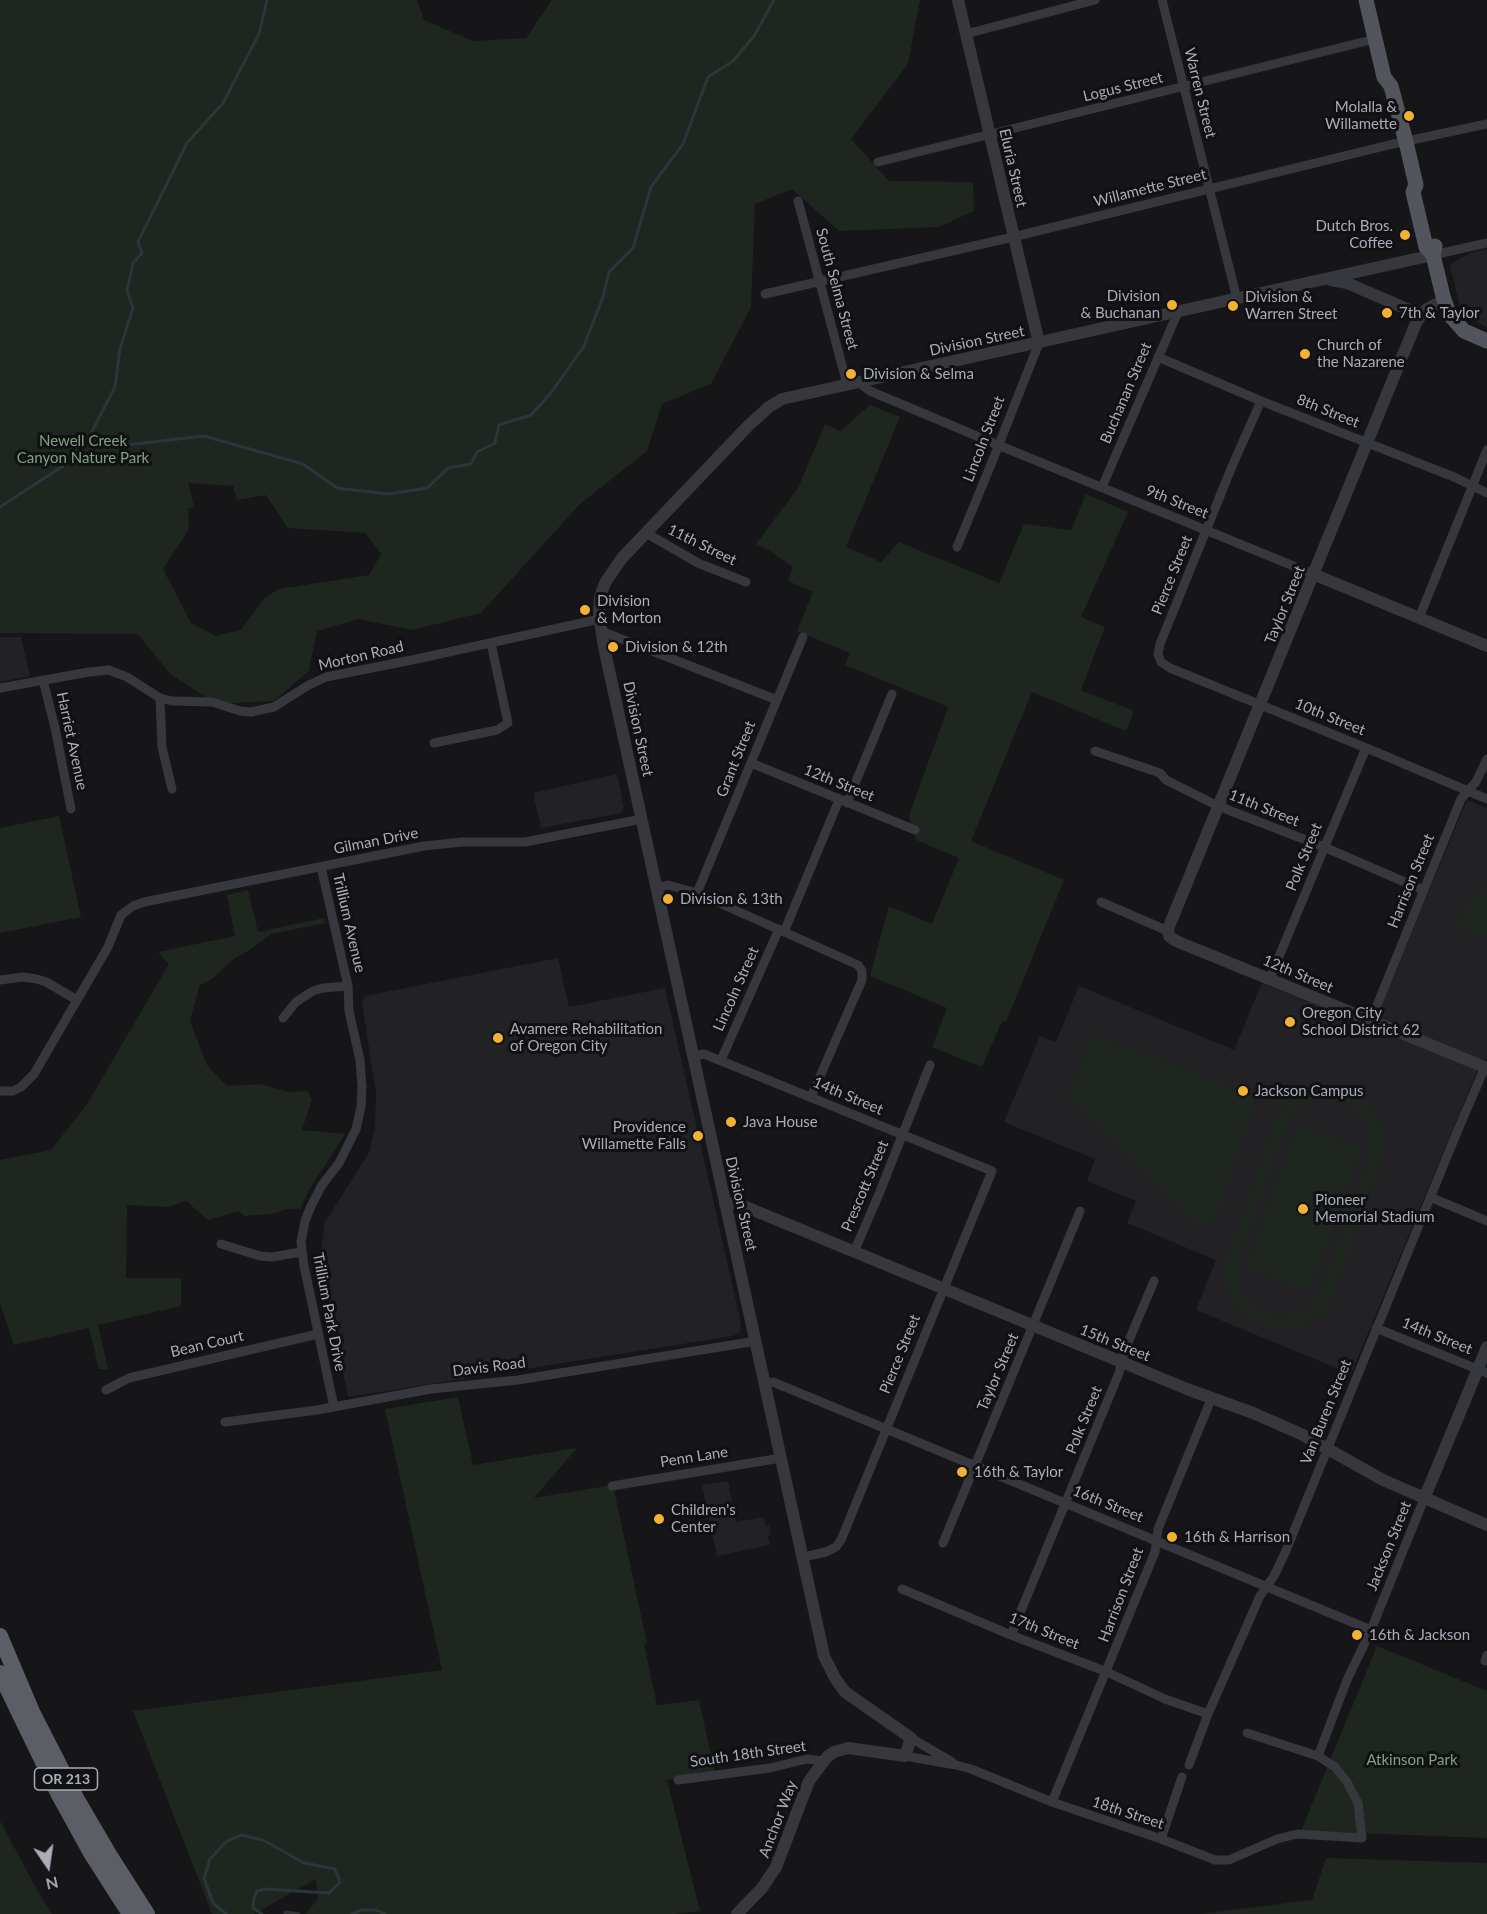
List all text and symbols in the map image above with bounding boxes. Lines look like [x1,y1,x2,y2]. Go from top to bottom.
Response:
street label: Warren Street [1180,46,1220,140]
street label: Logus Street [1081,68,1165,106]
place label: Molalla & Willamette [1325,98,1397,133]
marker: Molalla & Willamette [1402,109,1416,123]
street label: Eluria Street [995,127,1031,209]
street label: Willamette Street [1092,165,1208,211]
place label: Dutch Bros. Coffee [1315,217,1393,252]
street label: South Selma Street [812,226,862,352]
marker: Dutch Bros. Coffee [1398,228,1412,242]
place label: Division & Buchanan [1080,287,1160,322]
place label: Division & Warren Street [1245,288,1337,323]
marker: Division & Buchanan [1165,298,1179,312]
marker: Division & Warren Street [1226,299,1240,313]
place label: 7th & Taylor [1399,304,1479,322]
marker: 7th & Taylor [1380,306,1394,320]
street label: Division Street [928,322,1026,360]
place label: Church of the Nazarene [1317,336,1405,371]
street label: Buchanan Street [1097,340,1155,446]
marker: Church of the Nazarene [1298,347,1312,361]
place label: Division & Selma [863,365,974,383]
marker: Division & Selma [844,367,858,381]
street label: 8th Street [1294,390,1362,432]
street label: Lincoln Street [959,394,1009,484]
park label: Newell Creek Canyon Nature Park [17,432,149,467]
street label: 9th Street [1143,481,1211,523]
street label: 11th Street [665,521,739,569]
street label: Pierce Street [1148,533,1196,617]
street label: Taylor Street [1261,563,1309,647]
place label: Division & Morton [597,592,661,627]
marker: Division & Morton [578,603,592,617]
street label: Morton Road [317,637,405,675]
place label: Division & 12th [625,638,728,656]
marker: Division & 12th [606,640,620,654]
street label: Division Street [619,680,657,778]
street label: Harriet Avenue [53,690,91,792]
street label: 10th Street [1292,695,1368,739]
street label: Grant Street [713,718,759,800]
street label: 12th Street [801,761,877,805]
street label: 11th Street [1226,786,1302,830]
street label: Polk Street [1282,820,1326,894]
street label: Gilman Drive [332,824,420,858]
street label: Harrison Street [1384,831,1438,931]
street label: Trillium Avenue [329,872,369,974]
place label: Division & 13th [680,890,783,908]
marker: Division & 13th [661,892,675,906]
street label: Lincoln Street [709,944,763,1034]
street label: 12th Street [1260,951,1336,997]
place label: Oregon City School District 62 [1302,1004,1420,1039]
marker: Oregon City School District 62 [1283,1015,1297,1029]
place label: Avamere Rehabilitation of Oregon City [510,1020,662,1055]
marker: Avamere Rehabilitation of Oregon City [491,1031,505,1045]
street label: 14th Street [810,1073,886,1119]
place label: Jackson Campus [1255,1082,1364,1100]
marker: Jackson Campus [1236,1084,1250,1098]
place label: Java House [743,1113,818,1131]
marker: Java House [724,1115,738,1129]
place label: Providence Willamette Falls [582,1118,686,1153]
marker: Providence Willamette Falls [691,1129,705,1143]
street label: Prescott Street [838,1138,892,1234]
street label: Division Street [721,1155,761,1253]
place label: Pioneer Memorial Stadium [1315,1191,1435,1226]
marker: Pioneer Memorial Stadium [1296,1202,1310,1216]
street label: Trillium Park Drive [309,1251,349,1373]
street label: Pierce Street [876,1312,924,1396]
street label: 14th Street [1399,1314,1475,1358]
street label: 15th Street [1077,1321,1153,1365]
street label: Bean Court [169,1327,245,1361]
street label: Taylor Street [974,1330,1022,1414]
street label: Davis Road [451,1354,527,1380]
street label: Van Buren Street [1297,1357,1355,1467]
street label: Polk Street [1062,1383,1106,1457]
street label: Penn Lane [659,1443,729,1471]
place label: 16th & Taylor [974,1463,1063,1481]
marker: 16th & Taylor [955,1465,969,1479]
street label: 16th Street [1070,1482,1146,1526]
street label: Jackson Street [1363,1499,1415,1593]
place label: Children's Center [671,1501,736,1536]
marker: Children's Center [652,1512,666,1526]
place label: 16th & Harrison [1184,1528,1290,1546]
marker: 16th & Harrison [1165,1530,1179,1544]
street label: Harrison Street [1095,1545,1147,1645]
street label: 17th Street [1006,1609,1082,1653]
place label: 16th & Jackson [1369,1626,1470,1644]
marker: 16th & Jackson [1350,1628,1364,1642]
street label: South 18th Street [689,1737,807,1771]
park label: Atkinson Park [1366,1751,1458,1769]
road number: OR 213 [34,1768,98,1790]
street label: Anchor Way [755,1778,801,1860]
street label: 18th Street [1090,1793,1166,1833]
north arrow [18,1836,78,1896]
text: N [44,1873,60,1895]

